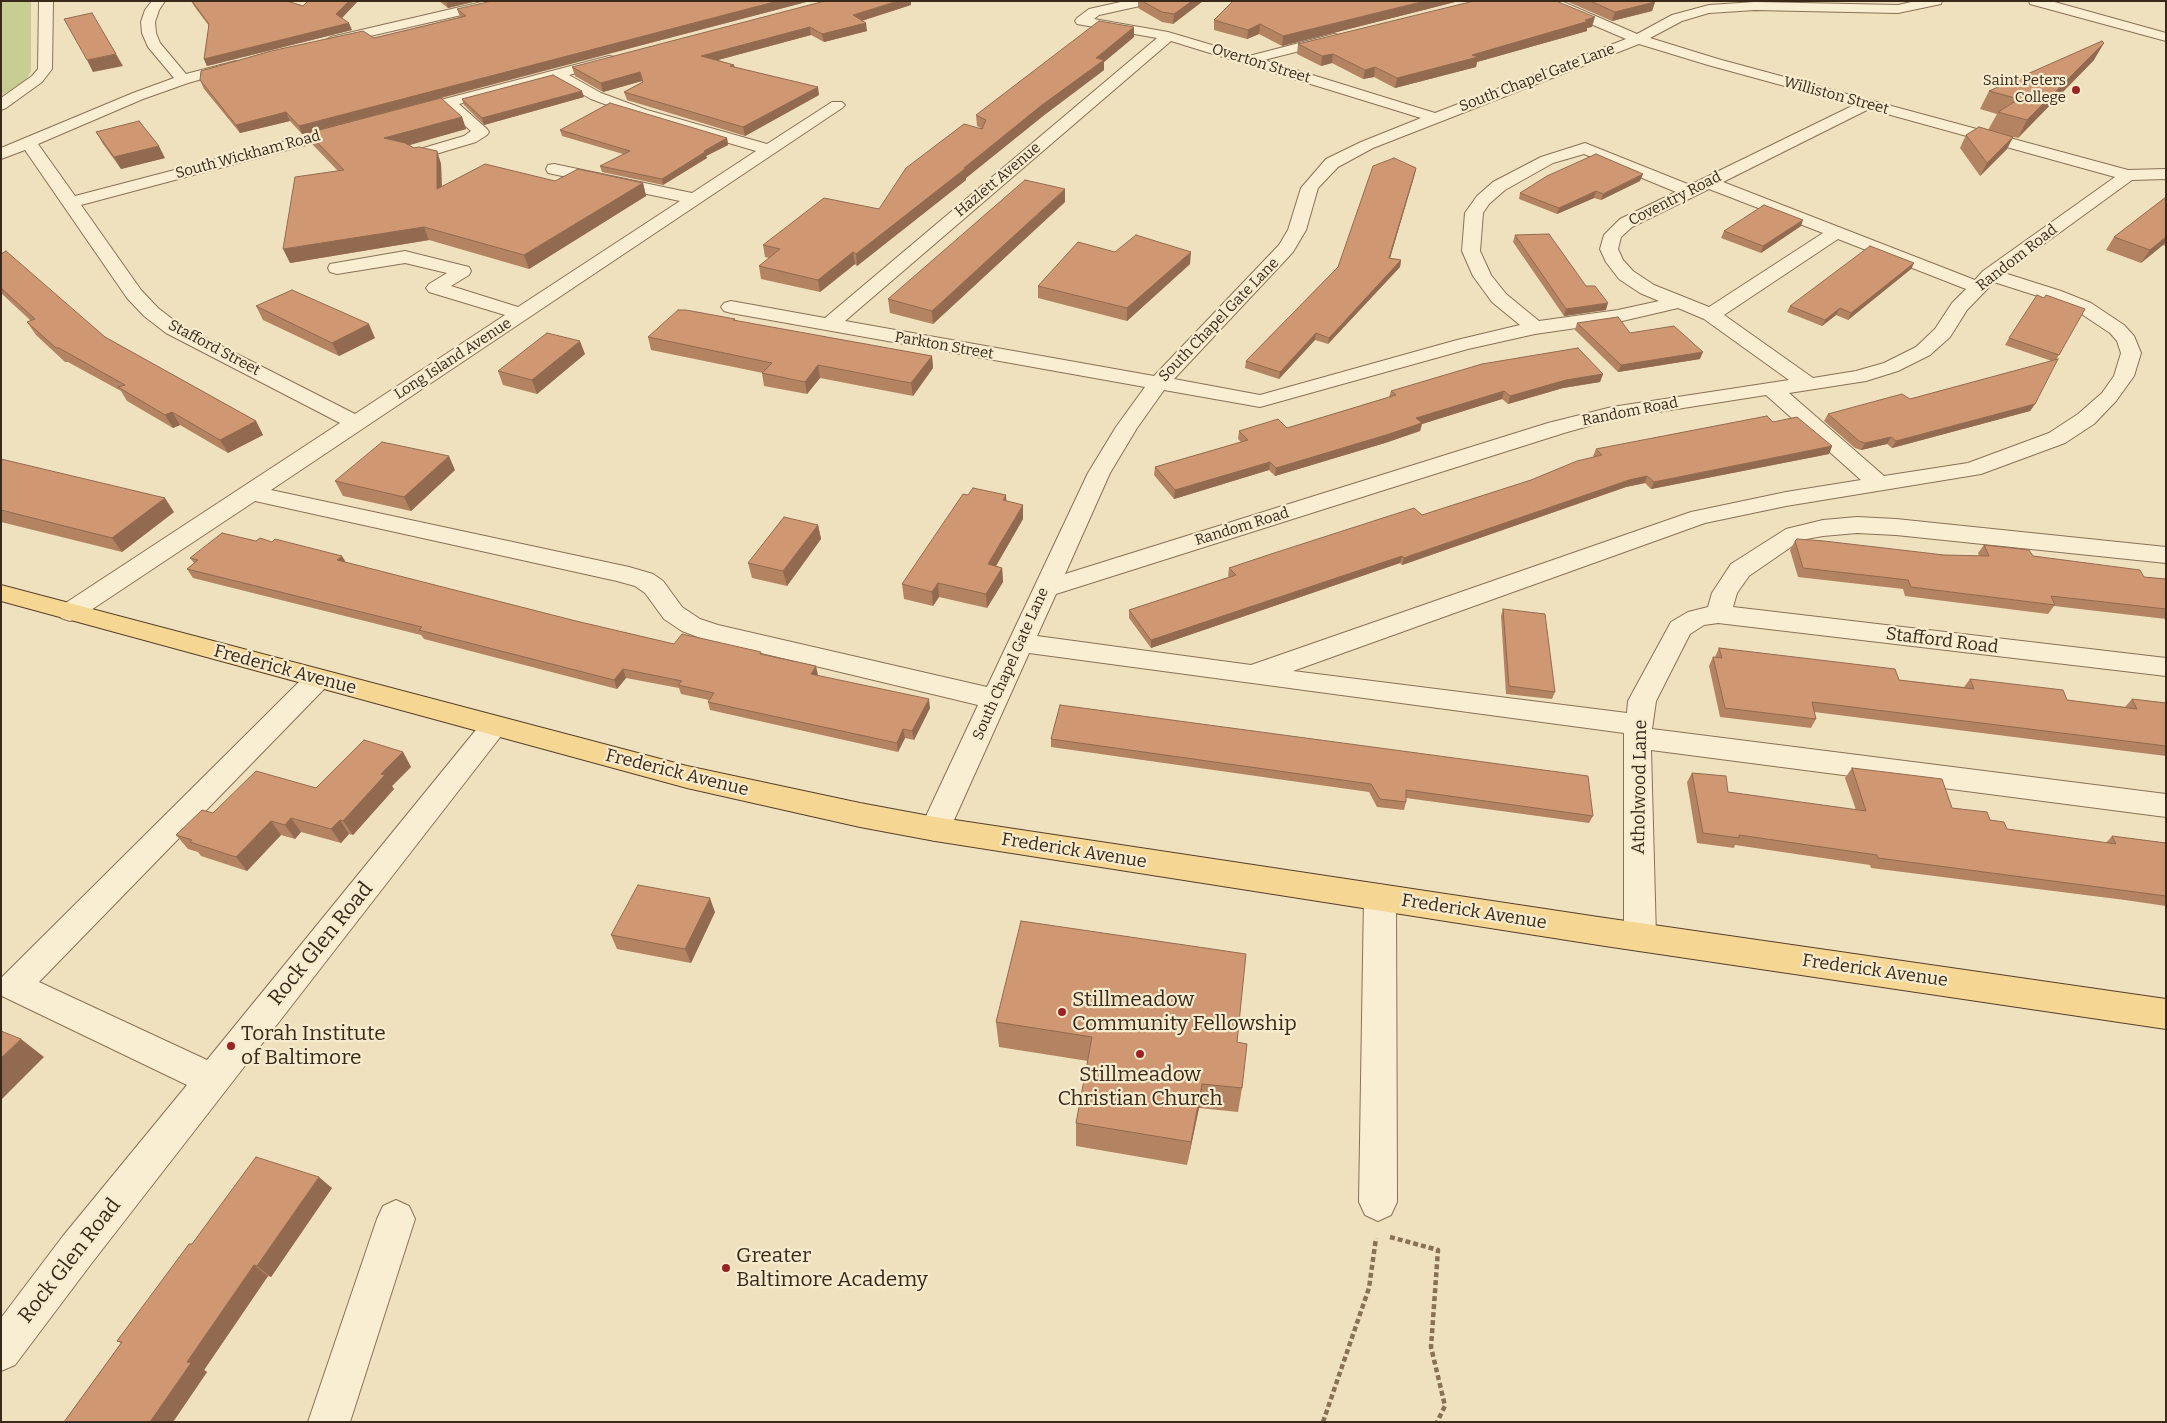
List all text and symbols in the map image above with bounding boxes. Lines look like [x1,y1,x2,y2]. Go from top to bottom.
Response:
street label: Overton Street [1210,40,1312,88]
street label: South Chapel Gate Lane [1457,40,1617,116]
place label: Saint Peters College [1983,72,2066,107]
street label: Williston Street [1781,73,1891,119]
marker: Saint Peters College [2070,84,2082,96]
street label: South Wickham Road [174,127,322,183]
street label: Hazlett Avenue [952,139,1044,221]
street label: Coventry Road [1626,168,1724,230]
street label: Random Road [1973,221,2061,295]
street label: South Chapel Gate Lane [1155,254,1283,386]
street label: Long Island Avenue [391,314,515,404]
street label: Stafford Street [165,316,263,380]
street label: Parkton Street [893,328,995,364]
street label: Random Road [1580,394,1680,430]
street label: Random Road [1193,504,1291,550]
street label: South Chapel Gate Lane [969,585,1053,743]
street label: Stafford Road [1884,623,2000,659]
street label: Frederick Avenue [211,641,359,699]
street label: Atholwood Lane [1628,719,1652,855]
street label: Frederick Avenue [603,745,751,801]
street label: Frederick Avenue [1000,829,1148,873]
street label: Rock Glen Road [264,877,378,1011]
street label: Frederick Avenue [1400,890,1548,934]
street label: Frederick Avenue [1801,950,1949,992]
place label: Stillmeadow Community Fellowship [1072,987,1297,1037]
marker: Stillmeadow Community Fellowship [1056,1006,1068,1018]
place label: Torah Institute of Baltimore [241,1021,386,1071]
marker: Torah Institute of Baltimore [225,1040,237,1052]
marker: Stillmeadow Christian Church [1134,1048,1146,1060]
place label: Stillmeadow Christian Church [1057,1062,1223,1112]
street label: Rock Glen Road [13,1194,127,1328]
place label: Greater Baltimore Academy [736,1243,928,1293]
marker: Greater Baltimore Academy [720,1262,732,1274]

